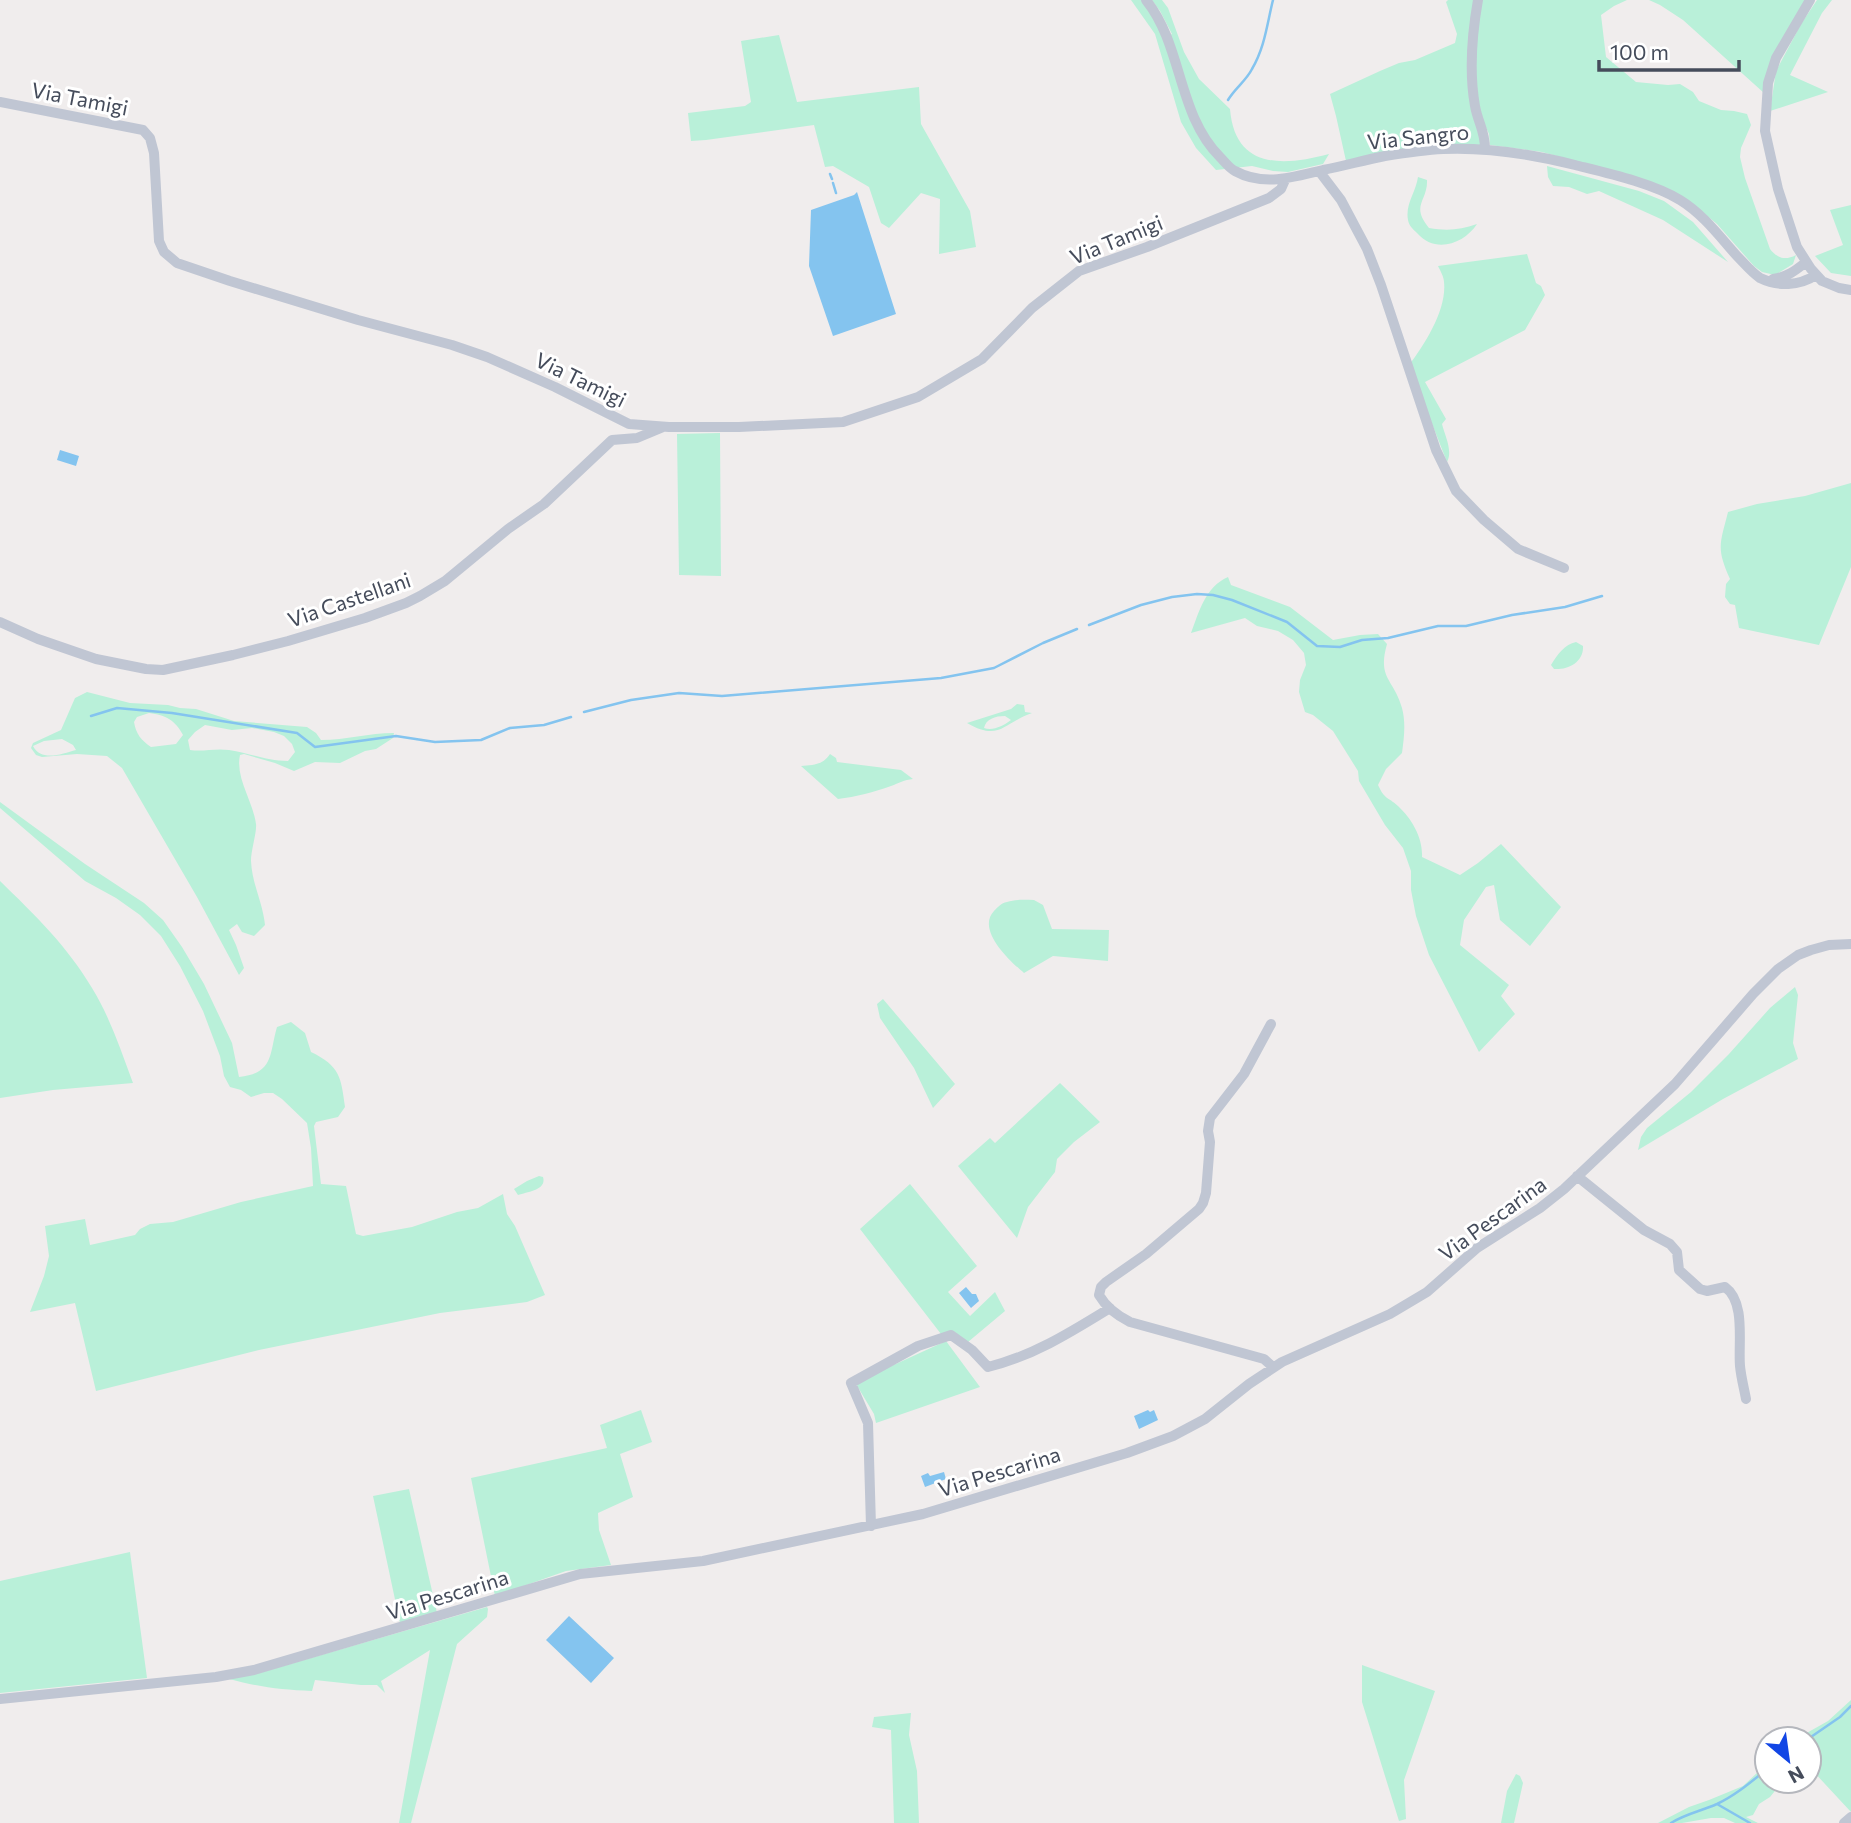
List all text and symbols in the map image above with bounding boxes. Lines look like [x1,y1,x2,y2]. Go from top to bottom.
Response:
scale bar [1599,28,1739,72]
text: 100 m [1610,39,1669,64]
street label: Via Tamigi [30,76,130,120]
street label: Via Sangro [1366,118,1470,154]
street label: Via Tamigi [1066,209,1166,269]
street label: Via Tamigi [532,346,630,412]
street label: Via Castellani [284,566,414,632]
street label: Via Pescarina [1434,1171,1550,1265]
street label: Via Pescarina [935,1441,1063,1501]
street label: Via Pescarina [383,1564,511,1624]
north arrow [1753,1725,1823,1795]
text: N [1785,1762,1808,1789]

